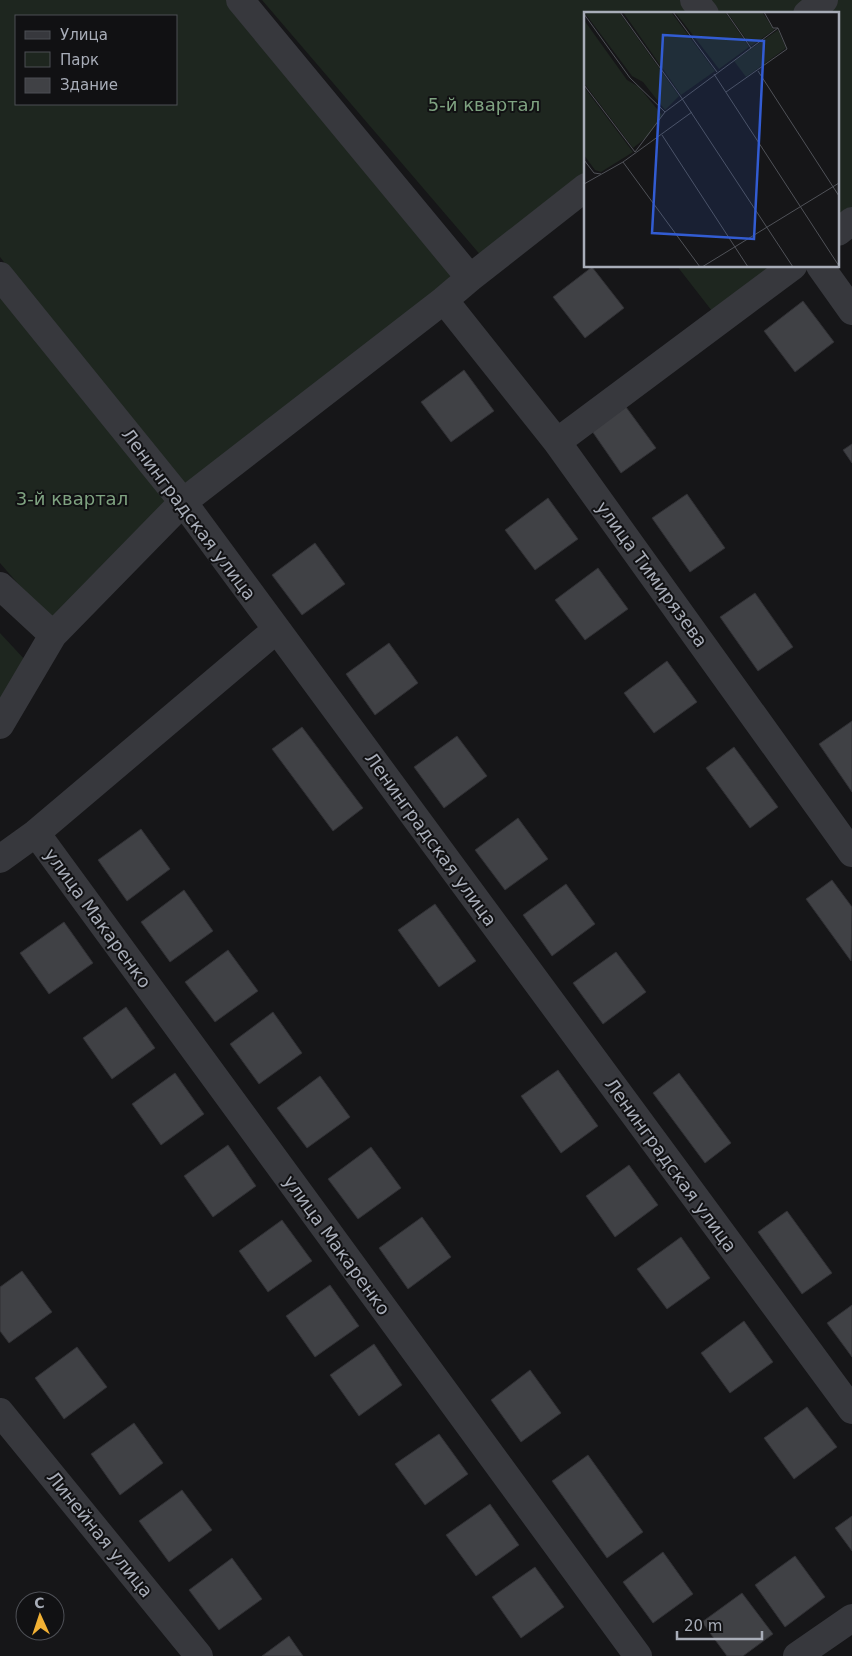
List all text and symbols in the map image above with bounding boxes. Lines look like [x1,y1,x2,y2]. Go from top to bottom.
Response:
inset map [584,12,840,268]
legend [15,15,178,105]
text: Улица [60,26,108,44]
text: Парк [60,51,99,69]
text: Здание [60,76,118,94]
park label: 5-й квартал [428,94,540,115]
street label: Ленинградская улица [118,424,260,604]
park label: 3-й квартал [16,488,128,509]
street label: улица Тимирязева [592,497,712,651]
street label: Ленинградская улица [361,748,501,930]
street label: улица Макаренко [40,844,156,992]
street label: Ленинградская улица [601,1074,741,1256]
street label: улица Макаренко [279,1171,395,1319]
street label: Линейная улица [43,1467,157,1601]
north arrow [15,1591,65,1641]
text: С [34,1595,45,1611]
scale bar [677,1608,762,1640]
text: 20 m [684,1617,722,1635]

